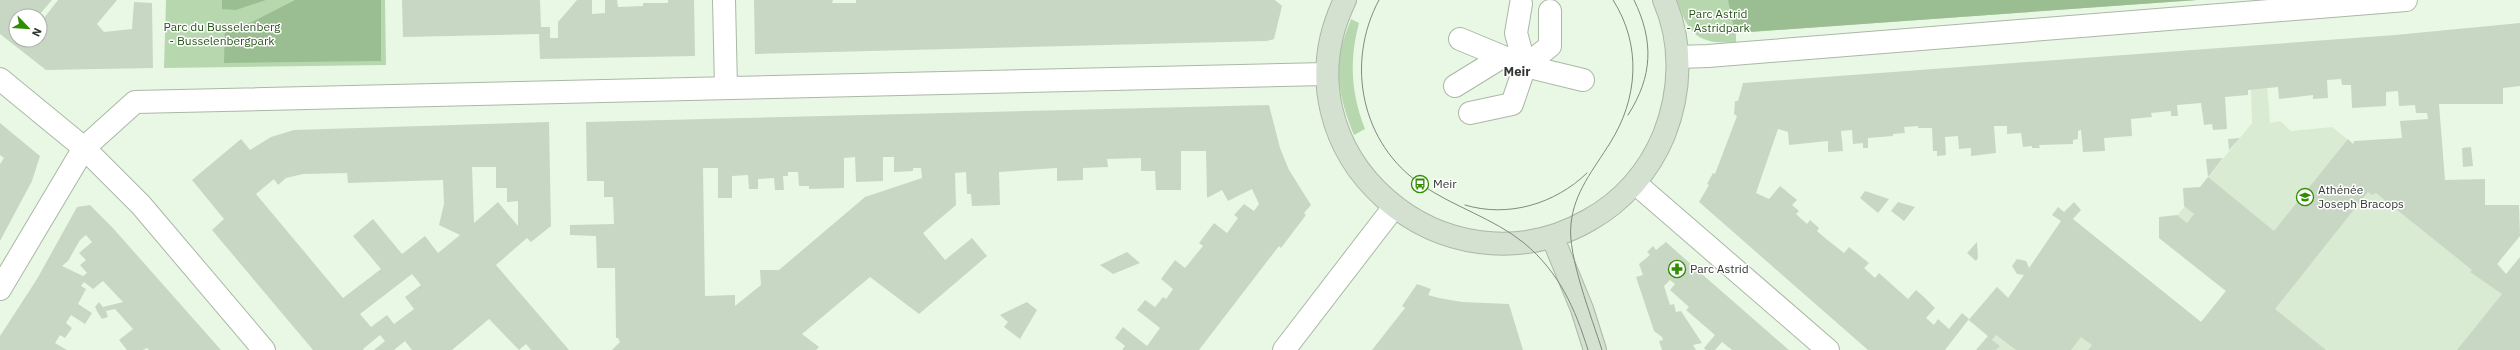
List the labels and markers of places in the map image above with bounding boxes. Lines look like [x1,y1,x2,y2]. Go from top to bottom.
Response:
bus stop icon: Meir [1410,174,1430,194]
place label: Meir [1433,176,1457,191]
place label: Athénée Joseph Bracops [2318,182,2404,211]
school or university icon: Athénée Joseph Bracops [2295,187,2315,207]
pharmacy icon: Parc Astrid [1667,259,1687,279]
place label: Parc Astrid [1690,261,1749,276]

